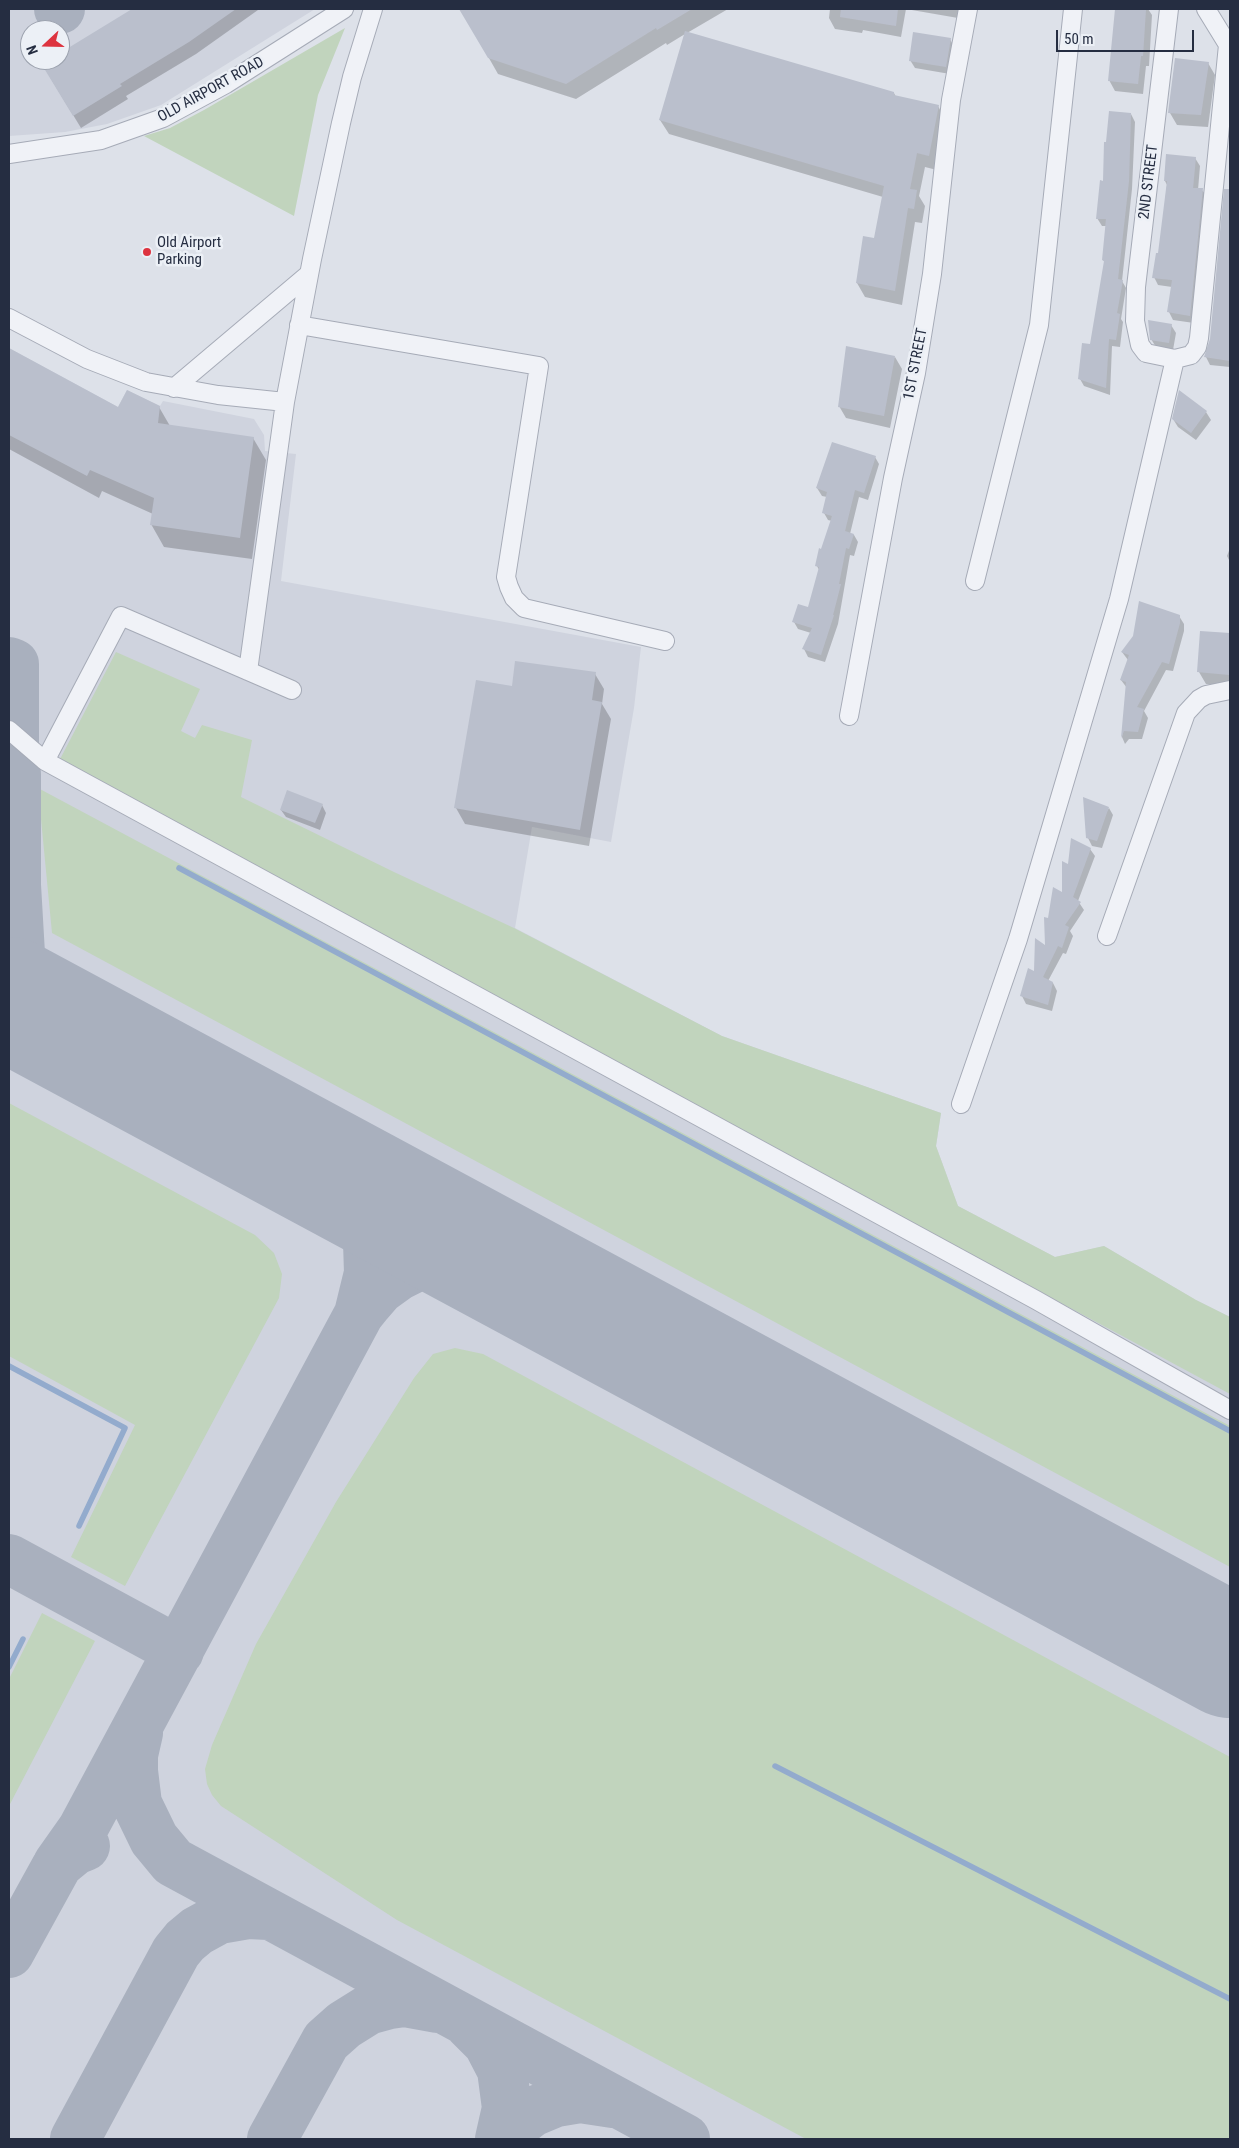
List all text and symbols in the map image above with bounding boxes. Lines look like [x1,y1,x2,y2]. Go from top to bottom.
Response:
north arrow [20,20,70,70]
scale bar [1059,20,1196,52]
text: 50 m [1064,30,1094,48]
text: N [23,43,41,57]
street label: OLD AIRPORT ROAD [155,53,267,127]
street label: 2ND STREET [1135,144,1163,220]
place label: Old Airport Parking [157,234,221,269]
marker: Old Airport Parking [141,246,153,258]
street label: 1ST STREET [900,327,932,401]

